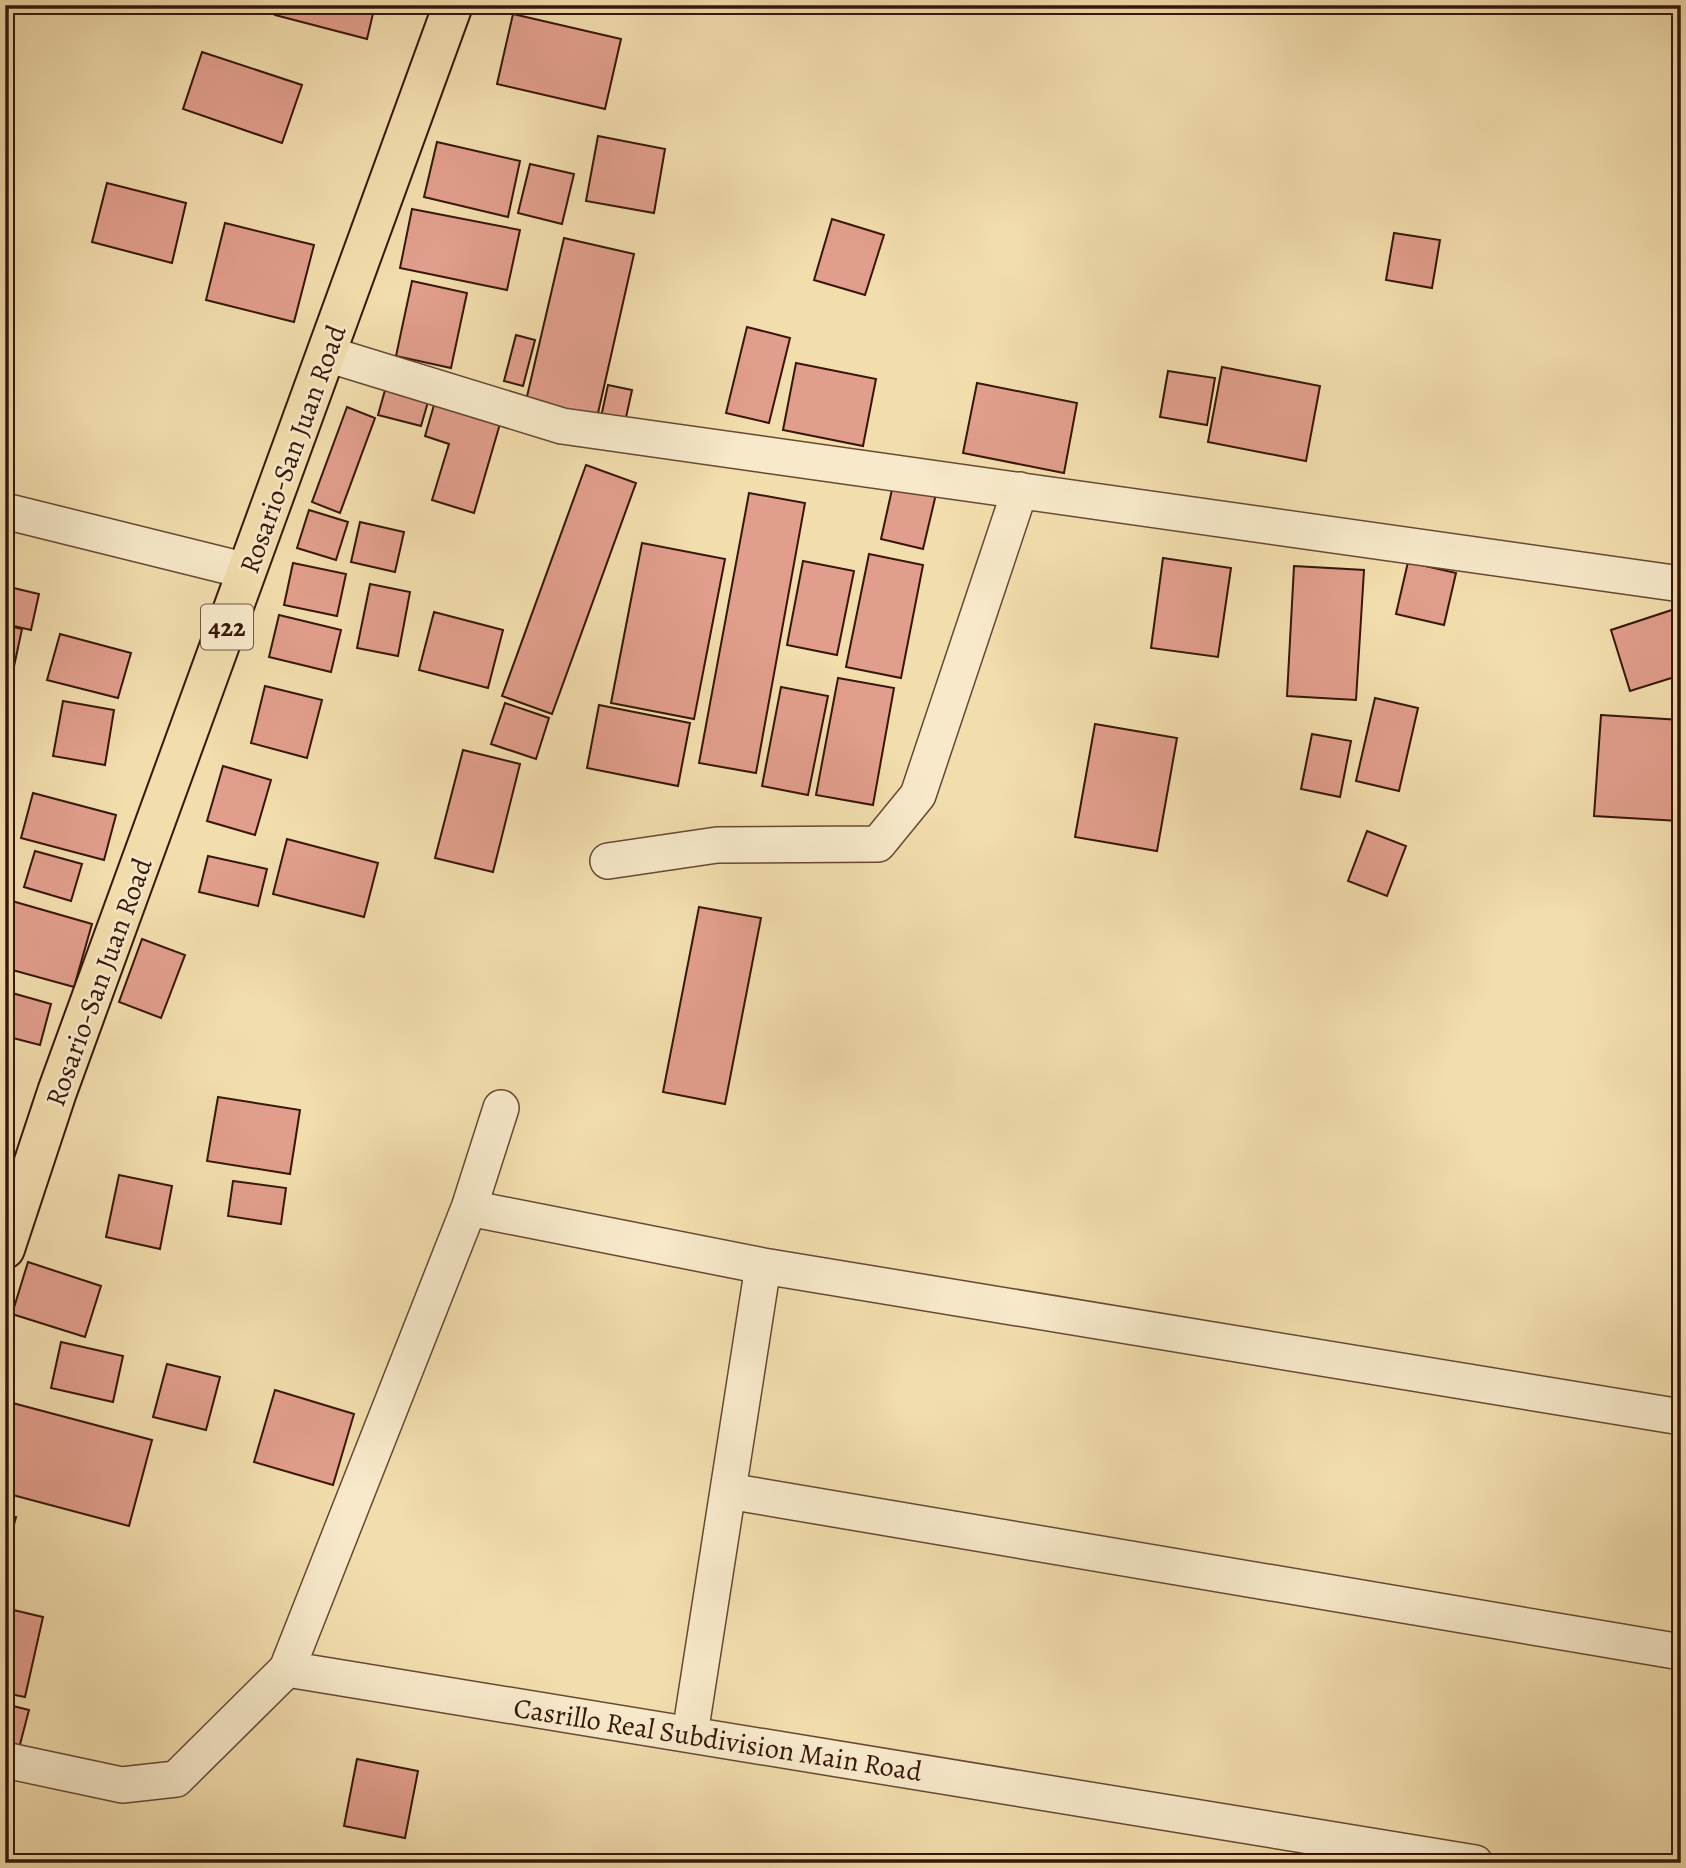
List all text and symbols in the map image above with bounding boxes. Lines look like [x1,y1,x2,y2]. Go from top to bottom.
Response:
street label: Rosario-San Juan Road [230,319,356,579]
road number: 422 [201,604,253,650]
street label: Rosario-San Juan Road [36,852,162,1112]
street label: Casrillo Real Subdivision Main Road [511,1689,926,1791]

